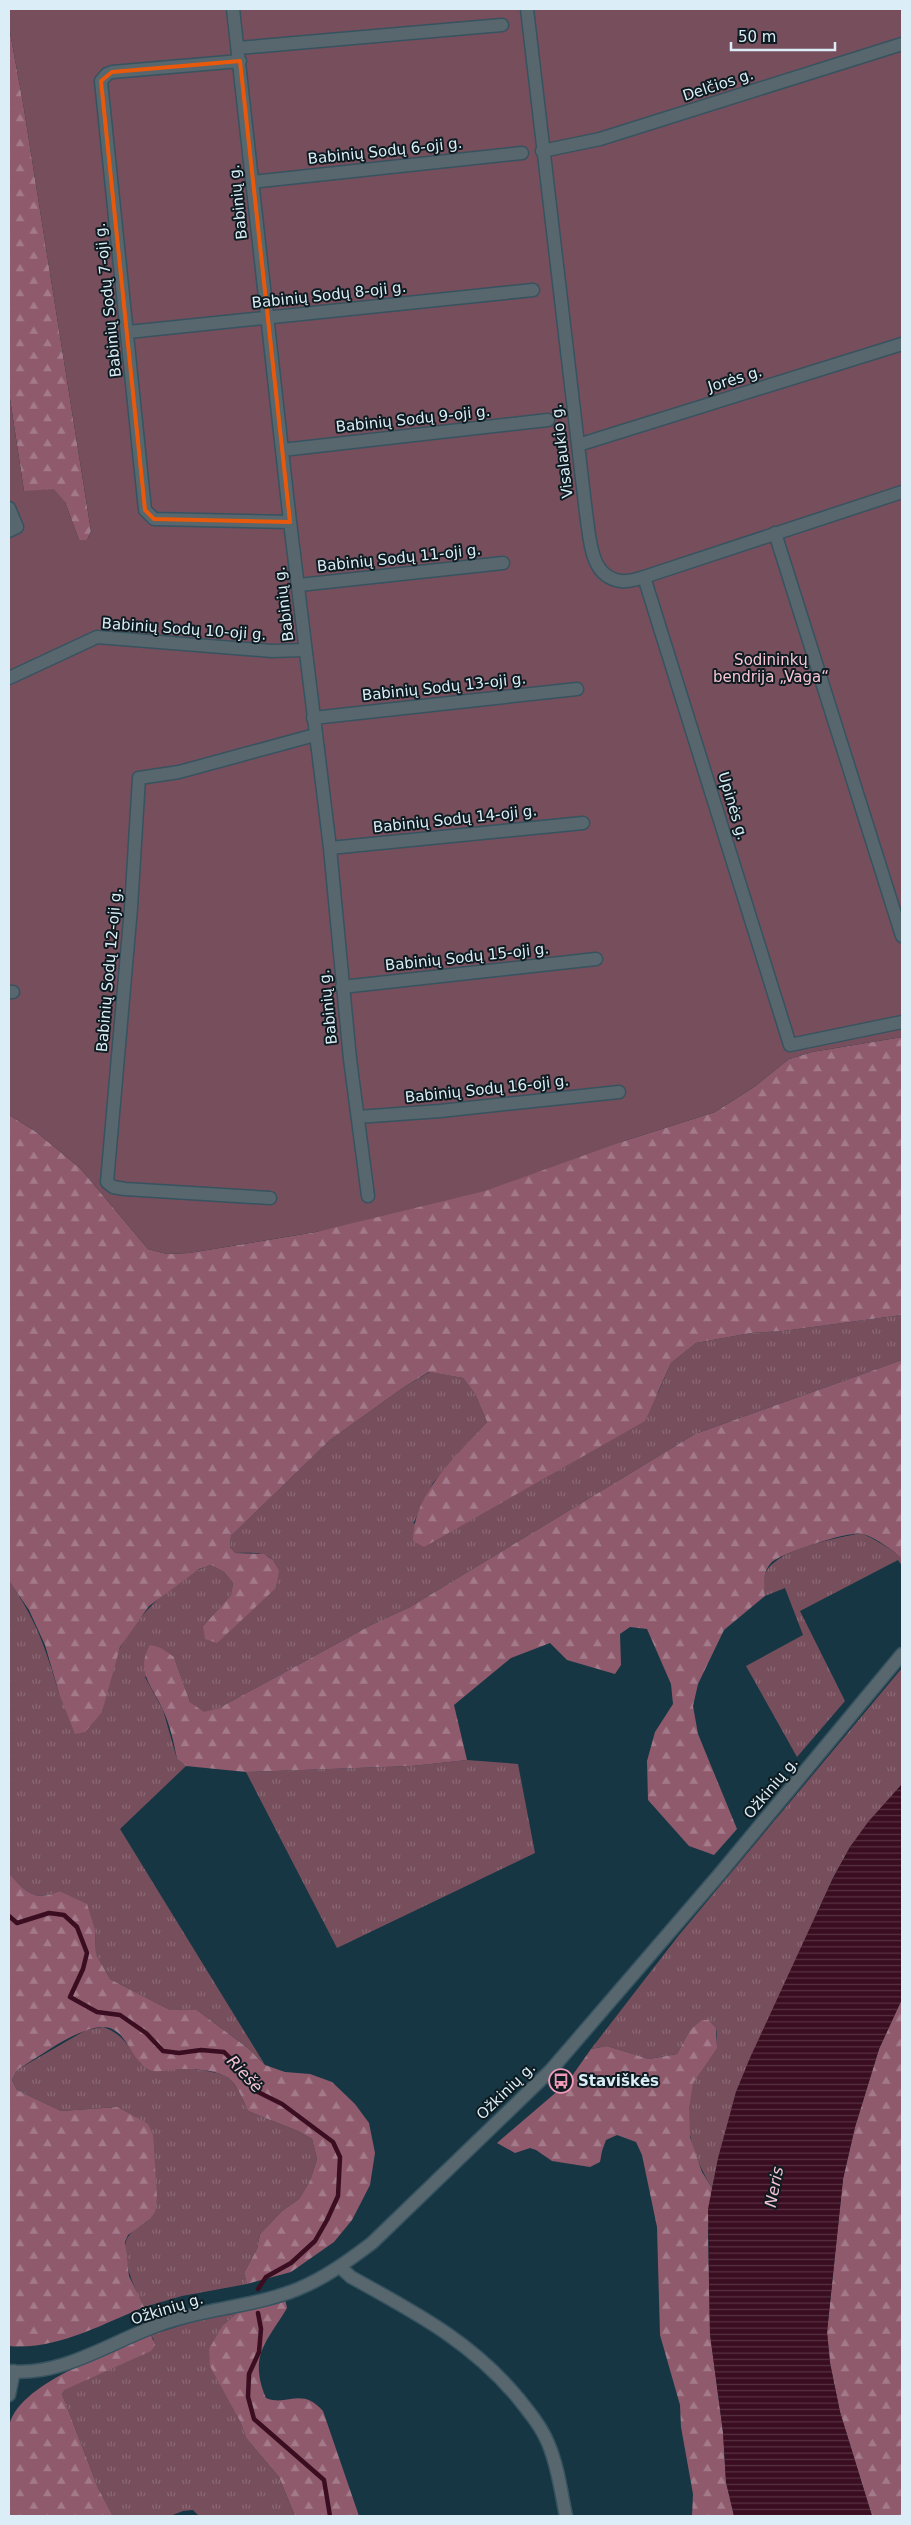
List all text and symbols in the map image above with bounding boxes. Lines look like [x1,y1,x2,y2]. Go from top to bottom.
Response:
scale bar [731,20,835,52]
text: 50 m [738,28,776,46]
street label: Delčios g. [680,65,756,105]
street label: Babinių Sodų 6-oji g. [307,134,463,168]
street label: Babinių g. [225,164,251,240]
street label: Babinių Sodų 7-oji g. [91,222,125,378]
street label: Babinių Sodų 8-oji g. [251,278,407,312]
street label: Jorės g. [705,362,764,396]
street label: Babinių Sodų 9-oji g. [335,402,491,436]
street label: Visalaukio g. [547,403,577,499]
street label: Babinių Sodų 11-oji g. [316,540,482,576]
street label: Babinių g. [270,565,298,643]
street label: Babinių Sodų 10-oji g. [101,614,267,644]
park label: Sodininkų bendrija „Vaga“ [713,651,829,686]
street label: Babinių Sodų 13-oji g. [361,669,527,705]
street label: Upinės g. [714,770,752,842]
street label: Babinių Sodų 14-oji g. [372,801,538,837]
street label: Babinių Sodų 12-oji g. [93,887,125,1053]
street label: Babinių Sodų 15-oji g. [384,939,550,975]
street label: Babinių g. [315,969,341,1045]
street label: Babinių Sodų 16-oji g. [404,1071,570,1107]
street label: Ožkinių g. [740,1754,802,1822]
water label: Riešė [223,2052,267,2097]
street label: Ožkinių g. [473,2059,539,2123]
bus stop icon: Staviškės [548,2068,574,2094]
place label: Staviškės [578,2072,659,2090]
water label: Neris [761,2165,787,2209]
street label: Ožkinių g. [129,2289,205,2329]

